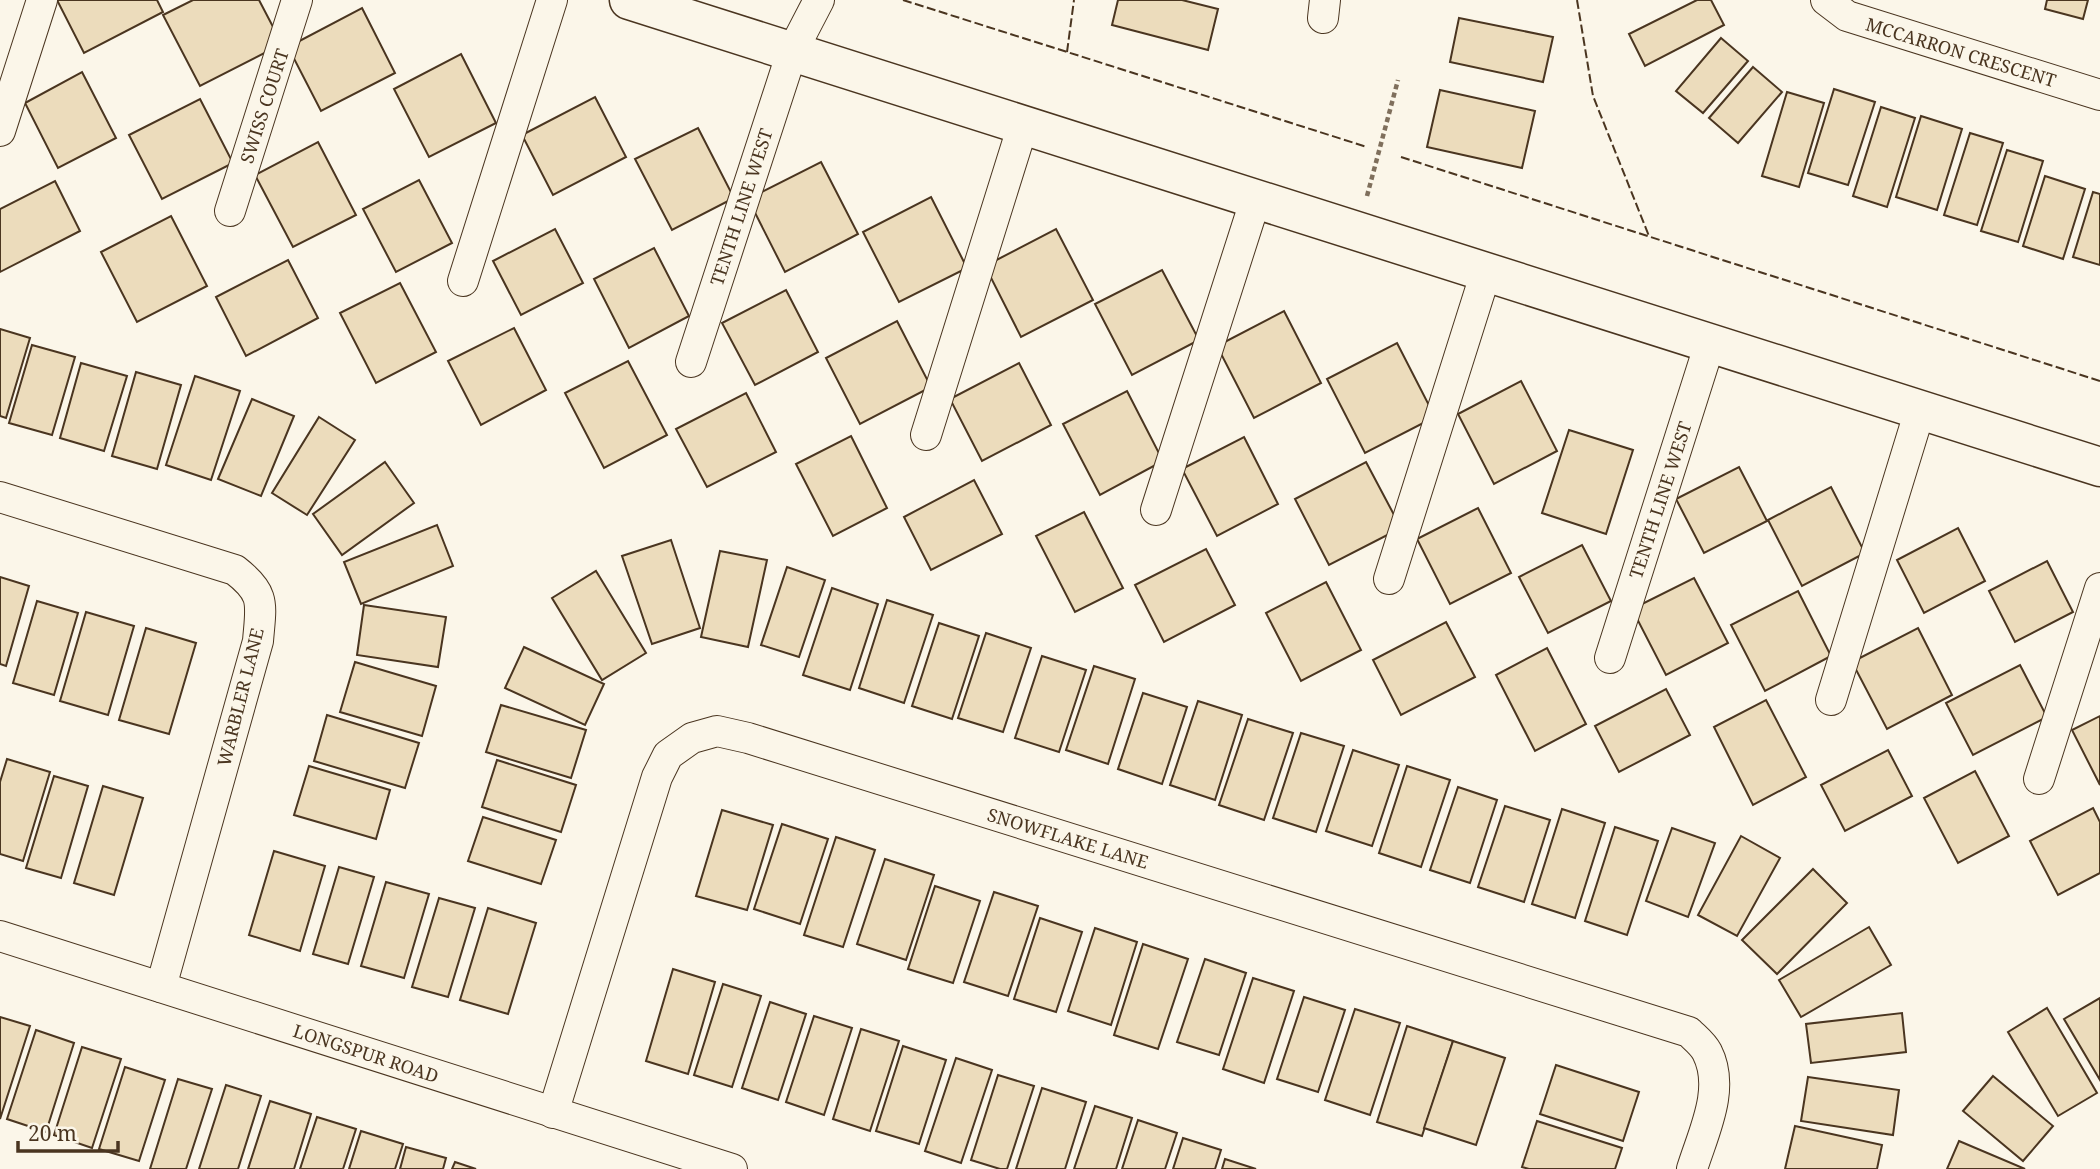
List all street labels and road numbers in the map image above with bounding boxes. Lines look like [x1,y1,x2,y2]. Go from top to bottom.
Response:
street label: MCCARRON CRESCENT [1863,12,2059,92]
street label: SWISS COURT [234,46,294,166]
street label: TENTH LINE WEST [704,125,778,289]
street label: TENTH LINE WEST [1623,418,1697,582]
street label: WARBLER LANE [211,625,269,769]
street label: SNOWFLAKE LANE [985,802,1151,874]
street label: LONGSPUR ROAD [290,1018,442,1088]

